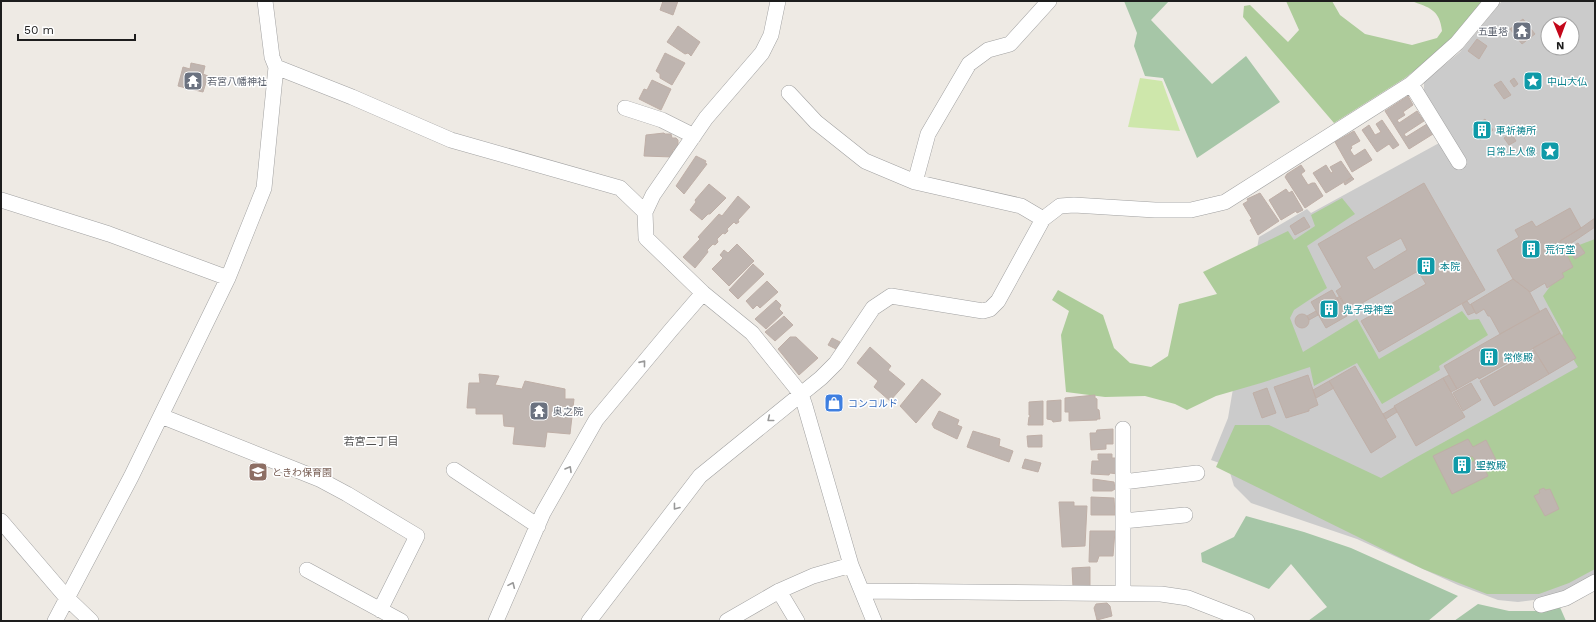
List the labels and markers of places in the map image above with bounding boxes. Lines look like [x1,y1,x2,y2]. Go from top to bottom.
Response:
temple icon: 五重塔 [1511,20,1533,42]
place label: 五重塔 [1478,26,1508,37]
temple icon: 若宮八幡神社 [182,70,204,92]
place icon: 中山大仏 [1522,70,1544,92]
place label: 若宮八幡神社 [207,76,267,87]
place label: 中山大仏 [1547,76,1587,87]
building icon: 車祈祷所 [1471,119,1493,141]
place label: 車祈祷所 [1496,125,1536,136]
place icon: 日常上人像 [1539,140,1561,162]
place label: 日常上人像 [1486,146,1536,157]
building icon: 荒行堂 [1520,238,1542,260]
place label: 荒行堂 [1545,244,1575,255]
building icon: 本院 [1415,255,1437,277]
place label: 本院 [1440,261,1460,272]
building icon: 鬼子母神堂 [1318,298,1340,320]
place label: 鬼子母神堂 [1343,304,1393,315]
building icon: 常修殿 [1478,346,1500,368]
place label: 常修殿 [1503,352,1533,363]
shop icon: コンコルド [823,392,845,414]
place label: コンコルド [848,398,898,409]
temple icon: 奥之院 [528,400,550,422]
place label: 奥之院 [553,406,583,417]
building icon: 聖教殿 [1451,454,1473,476]
place label: 聖教殿 [1476,460,1506,471]
school or university icon: ときわ保育園 [247,461,269,483]
place label: ときわ保育園 [272,467,332,478]

